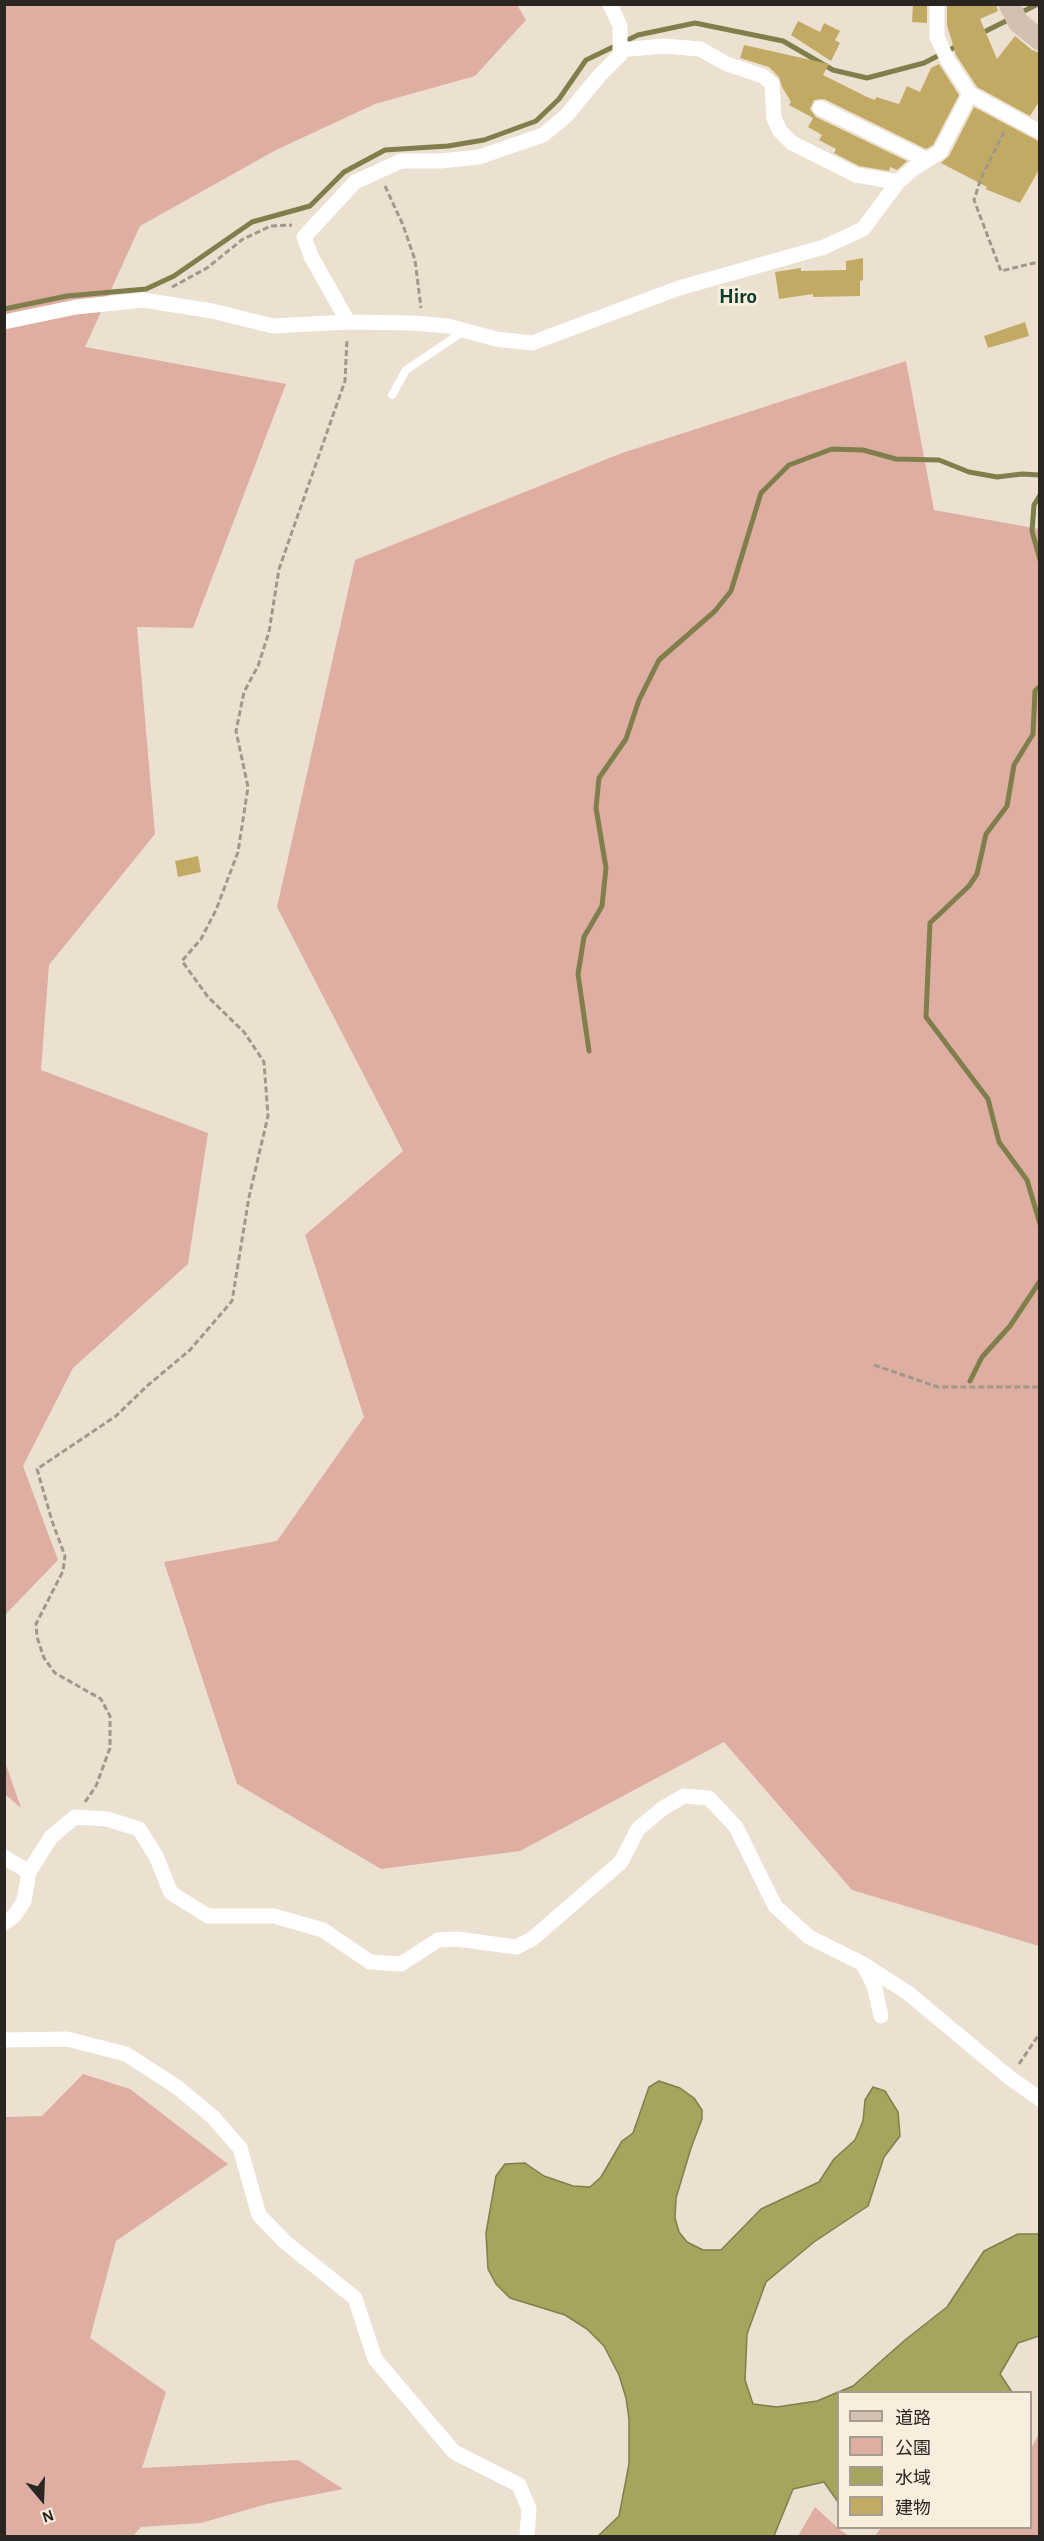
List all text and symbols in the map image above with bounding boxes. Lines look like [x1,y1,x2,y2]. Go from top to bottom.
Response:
district label: Hiro [719,284,757,310]
legend [837,2391,1032,2529]
text: 道路 [895,2410,931,2428]
text: 公園 [895,2440,931,2458]
north arrow [12,2469,72,2529]
text: 水域 [895,2470,931,2488]
text: 建物 [895,2500,931,2518]
text: N [40,2507,56,2525]

